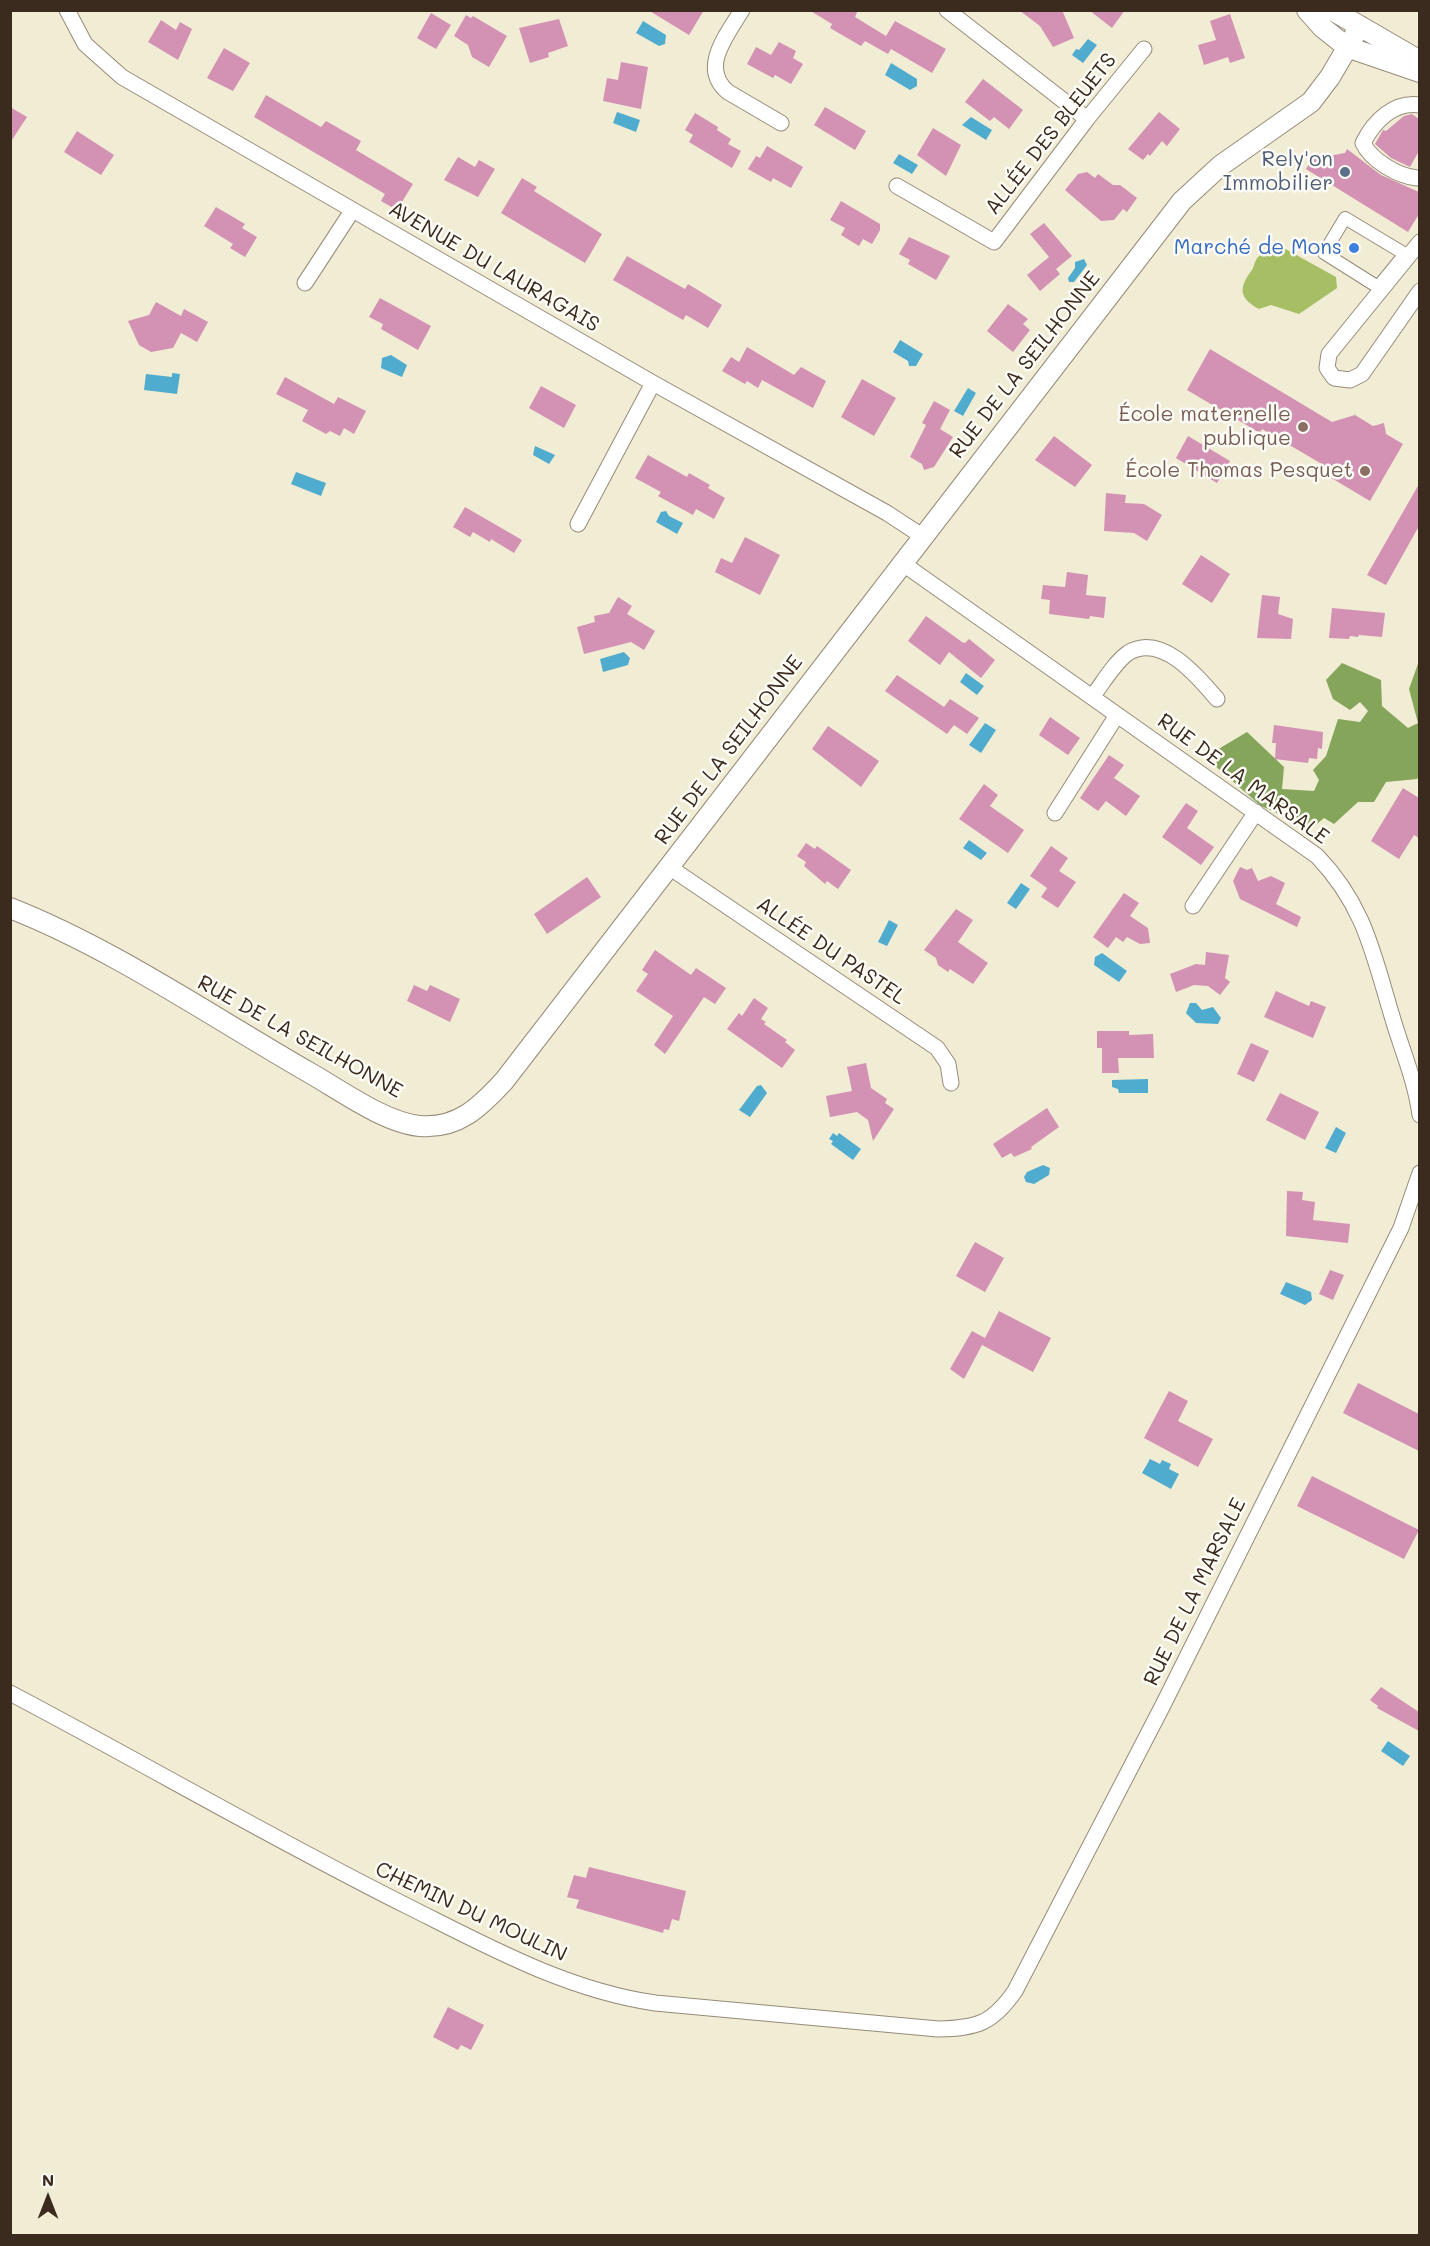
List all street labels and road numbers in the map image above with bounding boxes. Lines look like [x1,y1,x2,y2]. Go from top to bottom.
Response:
street label: ALLÉE DES BLEUETS [980,48,1122,220]
street label: AVENUE DU LAURAGAIS [384,196,604,338]
street label: RUE DE LA SEILHONNE [944,266,1106,464]
street label: RUE DE LA SEILHONNE [650,650,808,850]
street label: RUE DE LA MARSALE [1152,708,1334,850]
street label: ALLÉE DU PASTEL [751,892,911,1010]
street label: RUE DE LA SEILHONNE [193,970,407,1104]
street label: RUE DE LA MARSALE [1139,1494,1251,1690]
street label: CHEMIN DU MOULIN [371,1857,571,1967]

